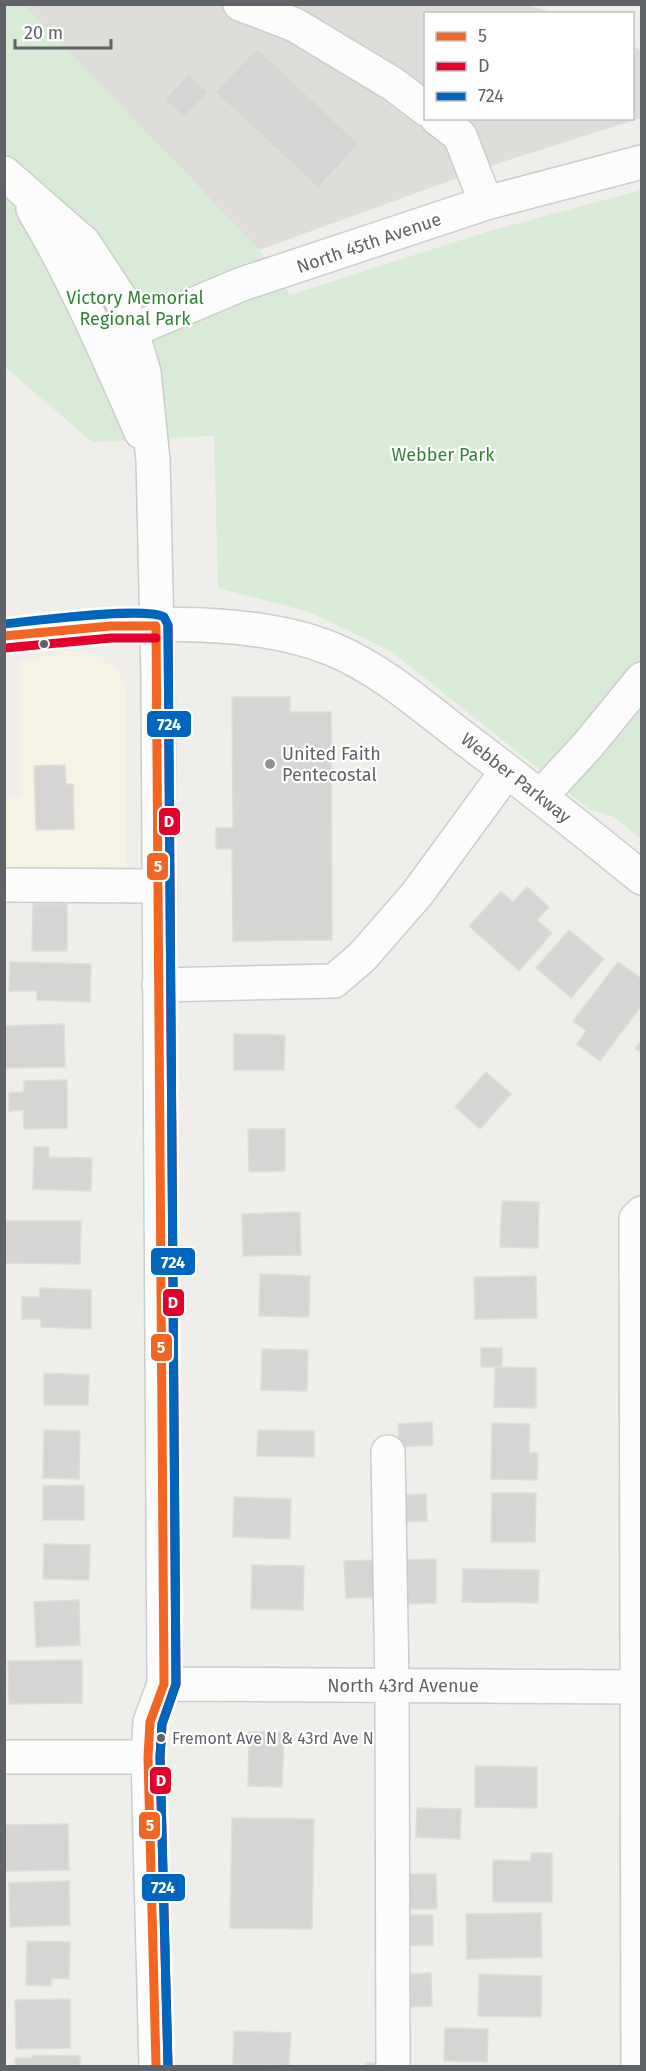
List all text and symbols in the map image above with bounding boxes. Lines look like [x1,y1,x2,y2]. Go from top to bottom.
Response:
scale bar [15,12,111,50]
legend [424,12,634,120]
text: 20 m [24,22,63,44]
text: 5 [478,25,487,47]
text: D [478,55,490,77]
text: 724 [478,85,504,107]
street label: North 45th Avenue [294,208,444,278]
park label: Victory Memorial Regional Park [66,287,204,330]
park label: Webber Park [392,444,495,466]
unlabelled marker [38,638,50,650]
line badge: 724 [146,710,192,738]
text: 724 [157,715,181,734]
street label: Webber Parkway [456,728,576,828]
place label: United Faith Pentecostal [282,743,381,786]
marker: United Faith Pentecostal [263,757,277,771]
line badge: D [158,807,181,836]
text: D [164,812,174,831]
line badge: 5 [146,852,169,881]
text: 5 [154,857,163,876]
line badge: 724 [150,1247,196,1276]
text: 724 [161,1253,185,1272]
line badge: D [162,1288,185,1317]
text: D [168,1293,178,1312]
line badge: 5 [150,1333,173,1362]
text: 5 [157,1338,166,1357]
street label: North 43rd Avenue [327,1675,479,1697]
place label: Fremont Ave N & 43rd Ave N [172,1729,374,1748]
marker: Fremont Ave N & 43rd Ave N [155,1732,167,1744]
line badge: D [149,1766,172,1795]
text: D [156,1771,166,1790]
line badge: 5 [138,1811,161,1840]
text: 5 [146,1816,155,1835]
line badge: 724 [141,1873,186,1902]
text: 724 [151,1878,175,1897]

